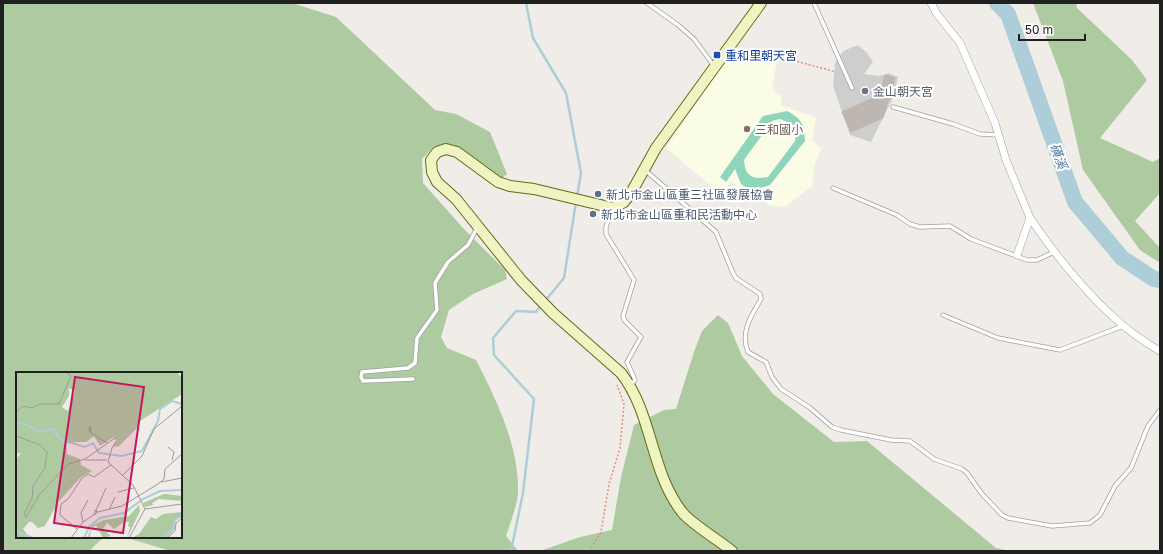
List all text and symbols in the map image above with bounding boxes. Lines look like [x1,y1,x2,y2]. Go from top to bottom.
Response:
scale bar [1019,16,1085,42]
text: 50 m [1025,22,1053,37]
place label: 重和里朝天宮 [725,48,797,63]
marker: 重和里朝天宮 [712,50,722,60]
place label: 金山朝天宮 [873,84,933,99]
marker: 金山朝天宮 [860,86,870,96]
place label: 三和國小 [755,122,803,137]
marker: 三和國小 [742,124,752,134]
water label: 磺溪 [1047,141,1072,173]
place label: 新北市金山區重三社區發展協會 [606,187,774,202]
marker: 新北市金山區重三社區發展協會 [593,189,603,199]
place label: 新北市金山區重和民活動中心 [601,207,757,222]
marker: 新北市金山區重和民活動中心 [588,209,598,219]
inset map [16,372,182,538]

